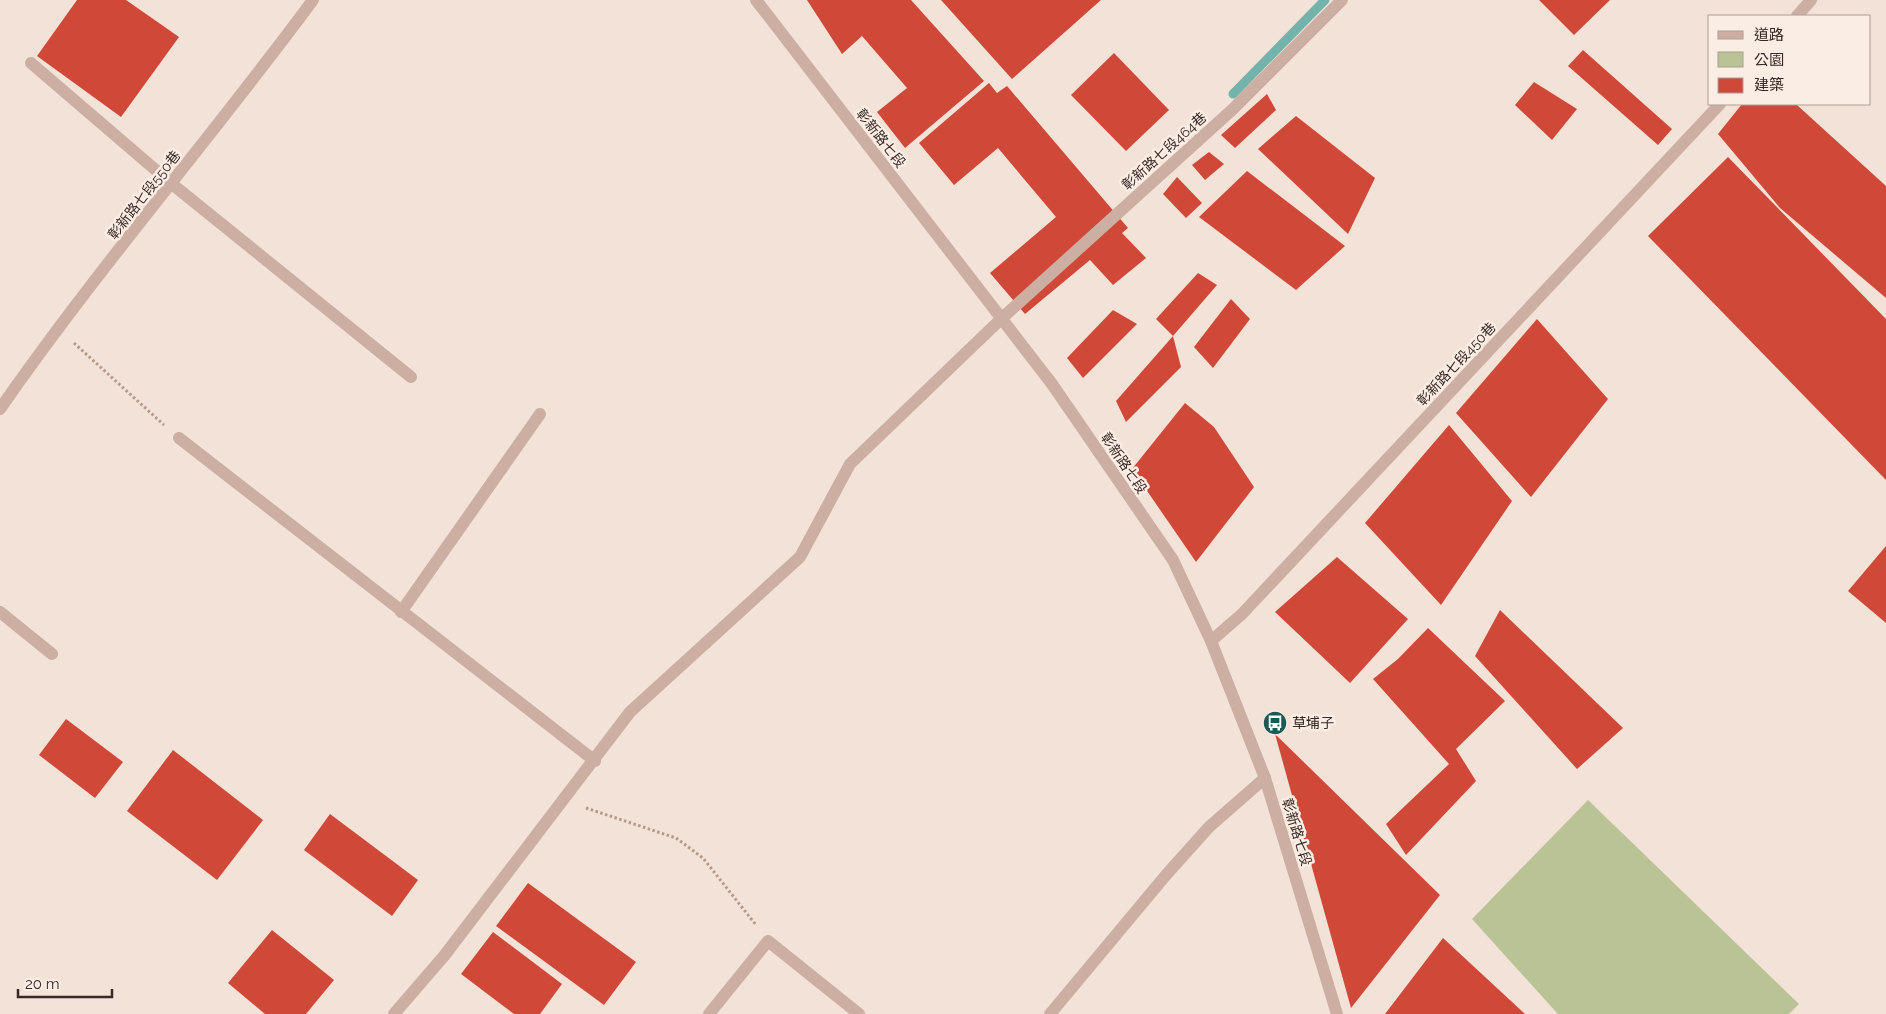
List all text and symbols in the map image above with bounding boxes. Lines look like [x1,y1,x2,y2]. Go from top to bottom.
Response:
legend [1708,15,1871,105]
text: 道路 [1754,26,1784,44]
text: 公園 [1754,51,1784,69]
text: 建築 [1754,76,1784,94]
street label: 彰新路七段 [853,105,909,171]
street label: 彰新路七段464巷 [1119,109,1209,193]
street label: 彰新路七段550巷 [105,148,183,242]
street label: 彰新路七段450巷 [1413,319,1499,409]
street label: 彰新路七段 [1098,430,1150,496]
bus stop icon: 草埔子 [1262,710,1288,736]
place label: 草埔子 [1292,715,1334,731]
street label: 彰新路七段 [1279,796,1315,868]
scale bar [18,966,111,998]
text: 20 m [25,975,60,993]

